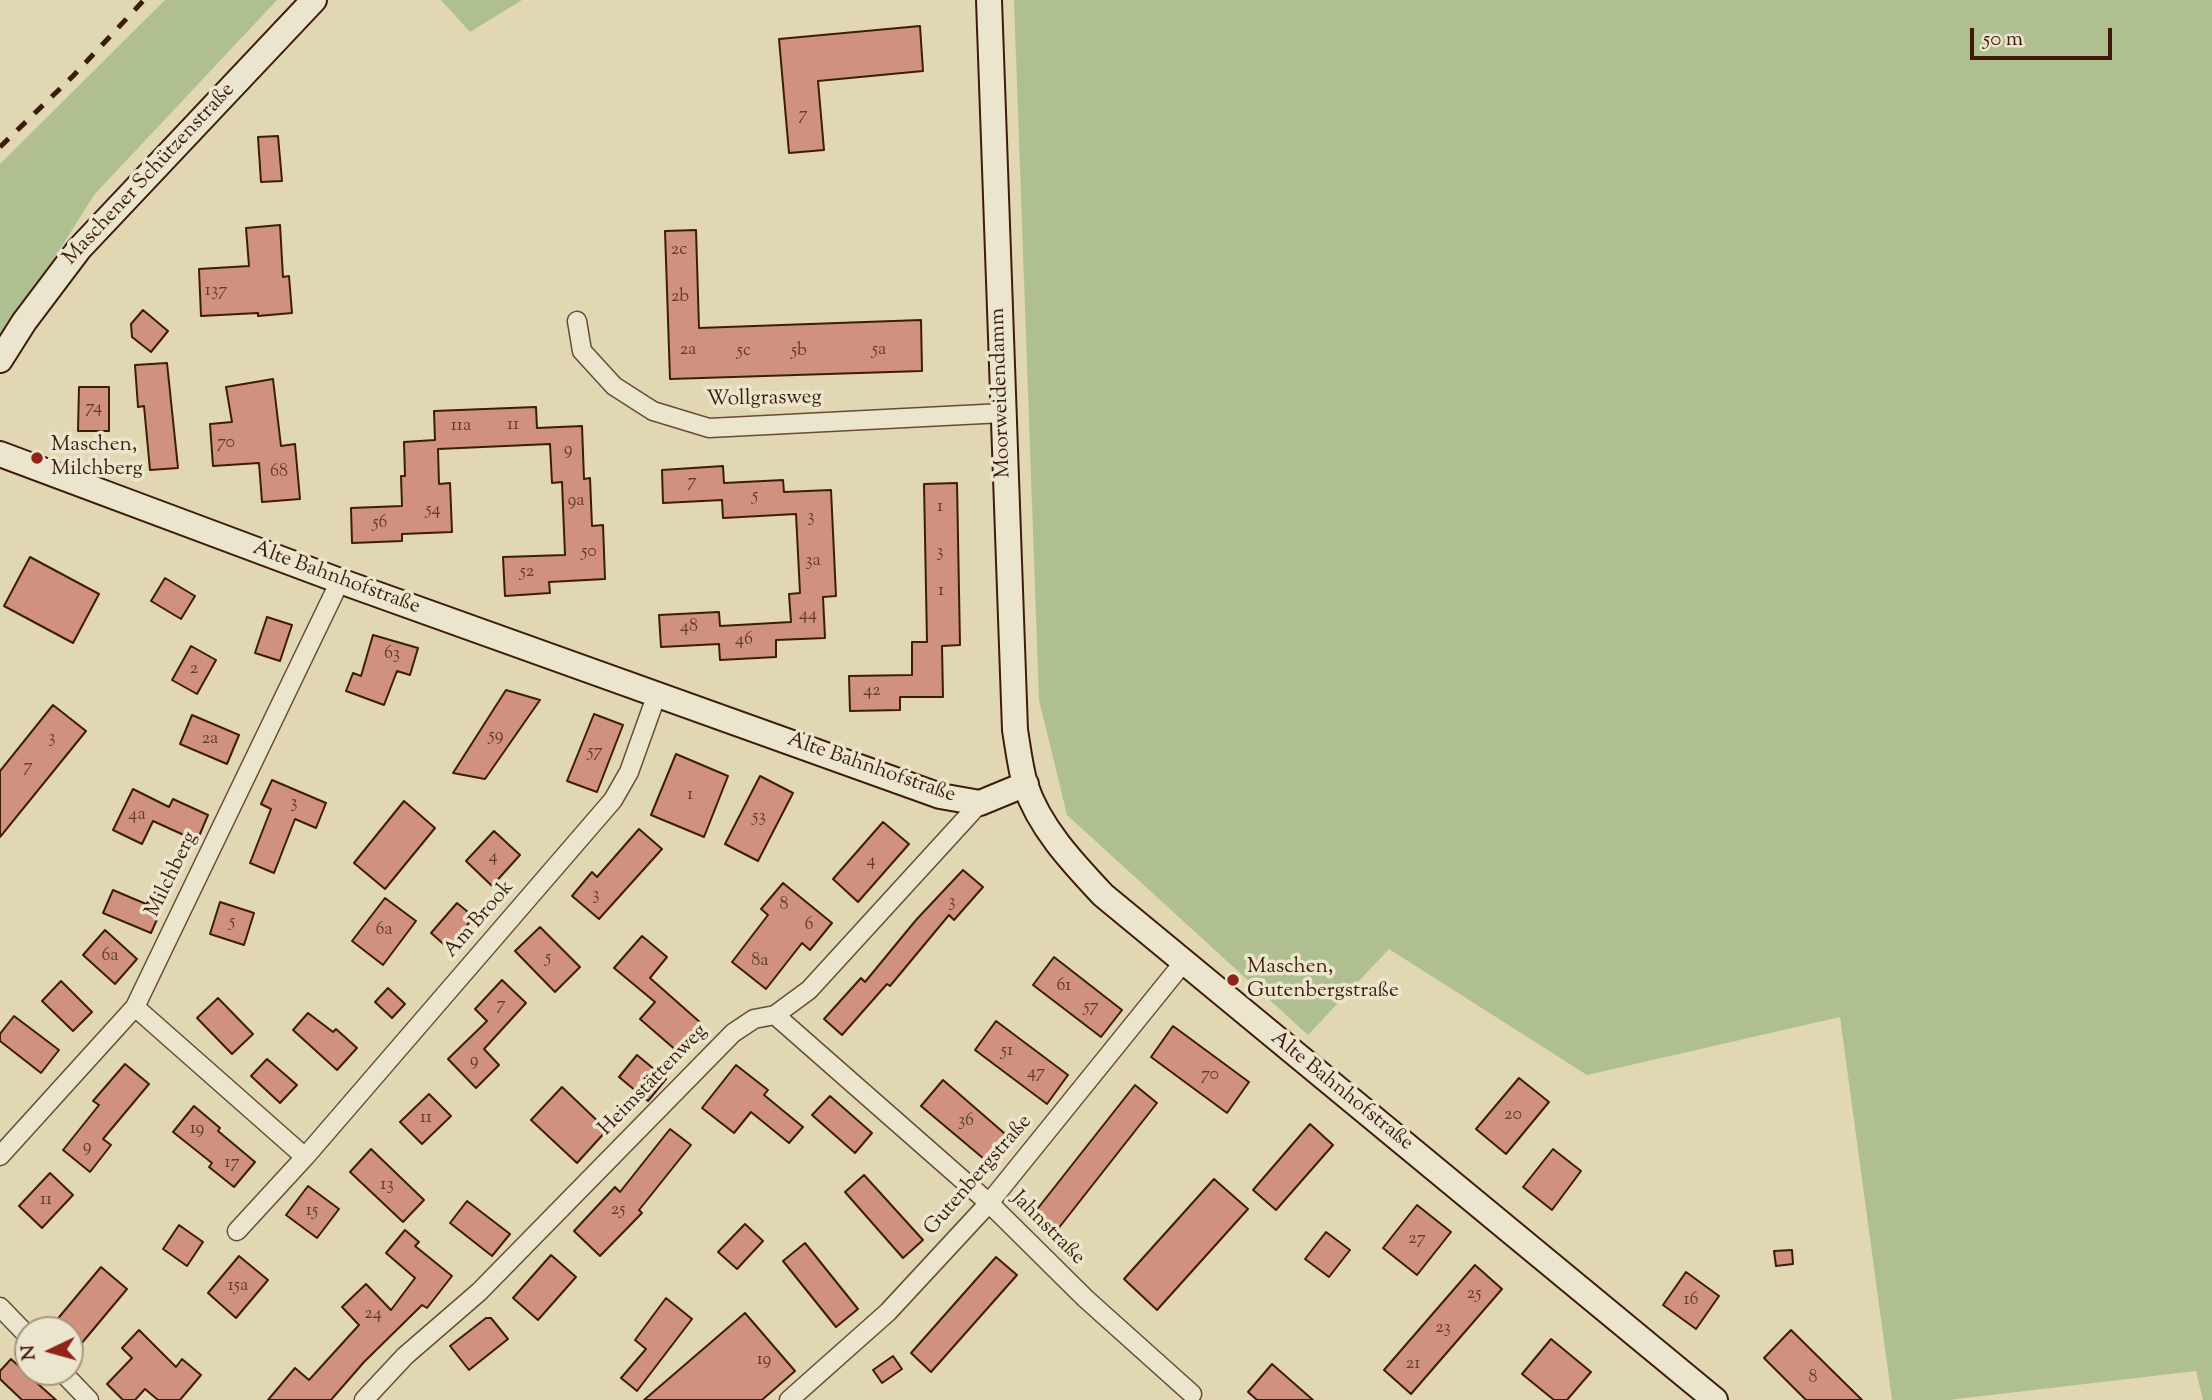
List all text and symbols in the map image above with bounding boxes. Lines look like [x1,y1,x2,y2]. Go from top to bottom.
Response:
scale bar [1974,14,2116,58]
text: 50 m [1983,25,2023,55]
street label: Maschener Schützenstraße [59,79,241,271]
house number: 7 [798,105,808,127]
house number: 2c [671,240,687,262]
house number: 137 [205,281,227,303]
house number: 2b [671,287,689,309]
street label: Moorweidendamm [986,307,1018,479]
house number: 2a [680,340,696,362]
house number: 5a [872,340,886,362]
house number: 5c [737,341,751,363]
house number: 5b [791,341,807,363]
street label: Wollgrasweg [706,386,822,414]
house number: 74 [86,398,102,420]
house number: 11 [507,415,519,437]
house number: 11a [451,416,471,438]
place label: Maschen, Milchberg [51,433,143,483]
house number: 70 [217,433,235,455]
house number: 9 [564,440,572,462]
marker: Maschen, Milchberg [29,450,45,466]
house number: 68 [270,462,288,484]
house number: 7 [687,472,697,494]
house number: 5 [752,486,758,508]
house number: 9a [567,491,585,513]
house number: 1 [937,497,943,519]
house number: 54 [425,500,441,522]
house number: 3 [807,507,815,529]
house number: 56 [372,513,388,535]
street label: Alte Bahnhofstraße [249,537,423,621]
house number: 50 [581,542,597,564]
house number: 3 [936,542,944,564]
house number: 3a [805,551,821,573]
house number: 52 [520,562,534,584]
house number: 1 [938,581,944,603]
house number: 44 [799,605,817,627]
house number: 48 [680,617,698,639]
house number: 46 [735,630,753,652]
house number: 63 [384,644,400,666]
house number: 2 [190,659,198,681]
house number: 42 [863,681,881,703]
house number: 59 [489,726,503,748]
house number: 3 [48,728,56,750]
street label: Alte Bahnhofstraße [783,728,959,810]
house number: 2a [202,729,218,751]
house number: 57 [587,742,603,764]
house number: 7 [23,757,33,779]
house number: 1 [687,785,693,807]
house number: 3 [290,793,298,815]
house number: 4a [128,805,146,827]
house number: 53 [752,807,766,829]
street label: Milchberg [142,828,204,922]
house number: 4 [488,847,498,869]
house number: 4 [866,851,876,873]
street label: Am Brook [440,876,520,964]
house number: 3 [592,885,600,907]
house number: 3 [948,892,956,914]
house number: 8 [780,895,788,917]
house number: 5 [229,912,235,934]
house number: 6 [805,915,813,937]
house number: 6a [375,920,393,942]
house number: 6a [101,946,119,968]
house number: 5 [545,948,551,970]
house number: 8a [751,951,769,973]
place label: Maschen, Gutenbergstraße [1247,955,1399,1005]
marker: Maschen, Gutenbergstraße [1225,972,1241,988]
house number: 61 [1057,976,1071,998]
house number: 7 [496,995,506,1017]
house number: 57 [1083,997,1099,1019]
street label: Heimstättenweg [594,1020,714,1142]
street label: Alte Bahnhofstraße [1264,1027,1418,1157]
house number: 51 [1001,1041,1013,1063]
house number: 9 [470,1051,478,1073]
house number: 47 [1027,1063,1045,1085]
house number: 70 [1201,1065,1219,1087]
house number: 20 [1504,1105,1522,1127]
house number: 11 [420,1108,432,1130]
street label: Gutenbergstraße [920,1110,1038,1242]
house number: 36 [958,1111,974,1133]
house number: 19 [190,1119,204,1141]
house number: 9 [83,1137,91,1159]
house number: 17 [224,1153,240,1175]
house number: 13 [380,1175,394,1197]
street label: Jahnstraße [1005,1187,1089,1271]
house number: 11 [40,1190,52,1212]
house number: 25 [611,1200,625,1222]
house number: 15 [306,1201,318,1223]
house number: 27 [1408,1229,1426,1251]
house number: 15a [228,1276,248,1298]
house number: 25 [1467,1284,1481,1306]
house number: 16 [1683,1290,1699,1312]
house number: 24 [364,1304,382,1326]
north arrow [14,1316,84,1386]
house number: 23 [1435,1318,1451,1340]
text: N [15,1344,44,1361]
house number: 19 [757,1350,771,1372]
house number: 21 [1406,1354,1420,1376]
house number: 8 [1809,1368,1817,1390]

